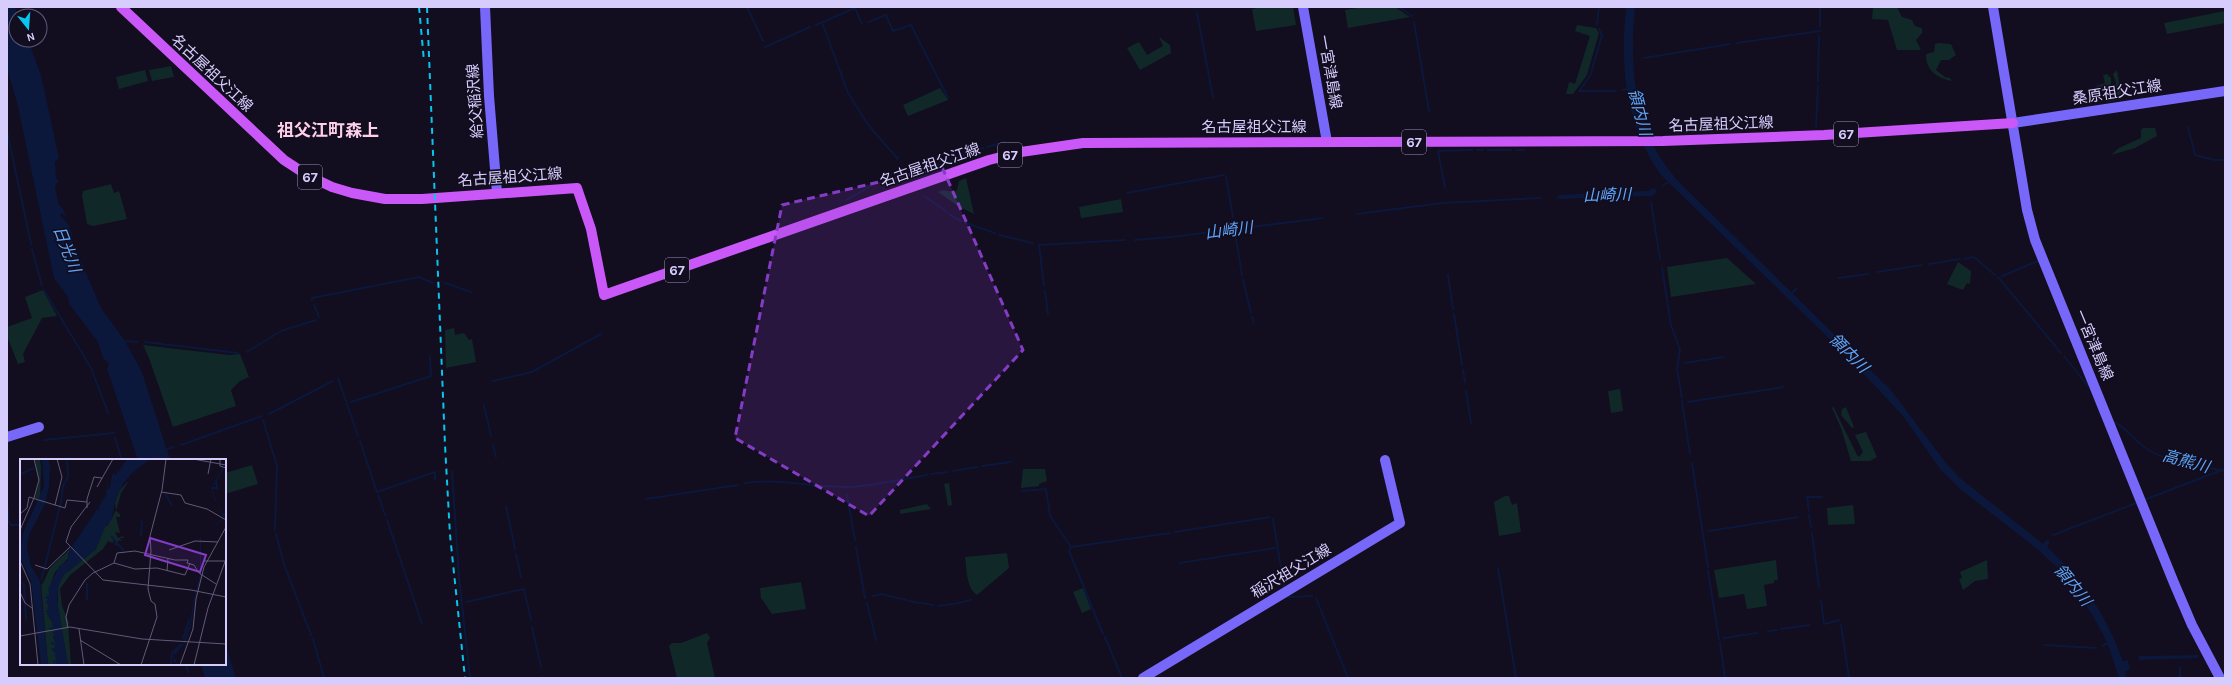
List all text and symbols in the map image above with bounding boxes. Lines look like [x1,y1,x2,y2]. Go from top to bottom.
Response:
north arrow [8,8,48,48]
text: N [25,30,36,44]
street label: 名古屋祖父江線 [167,31,257,115]
street label: 一宮津島線 [1315,33,1345,111]
street label: 給父稲沢線 [463,63,487,139]
street label: 桑原祖父江線 [2071,76,2163,108]
water label: 領内川 [1625,86,1656,140]
street label: 名古屋祖父江線 [1668,113,1774,135]
street label: 名古屋祖父江線 [1201,118,1307,136]
district label: 祖父江町森上 [277,120,379,140]
road number: 67 [1834,122,1858,146]
road number: 67 [1402,130,1426,154]
street label: 名古屋祖父江線 [877,139,983,191]
road number: 67 [998,143,1022,167]
street label: 名古屋祖父江線 [457,164,563,190]
road number: 67 [298,165,322,189]
water label: 山崎川 [1583,185,1633,205]
water label: 山崎川 [1204,217,1256,242]
water label: 日光川 [50,223,85,277]
road number: 67 [665,258,689,282]
street label: 一宮津島線 [2071,307,2117,383]
water label: 領内川 [1825,329,1874,378]
water label: 高熊川 [2160,446,2214,477]
inset map [20,459,226,665]
street label: 稲沢祖父江線 [1248,540,1334,602]
water label: 領内川 [2051,560,2097,611]

